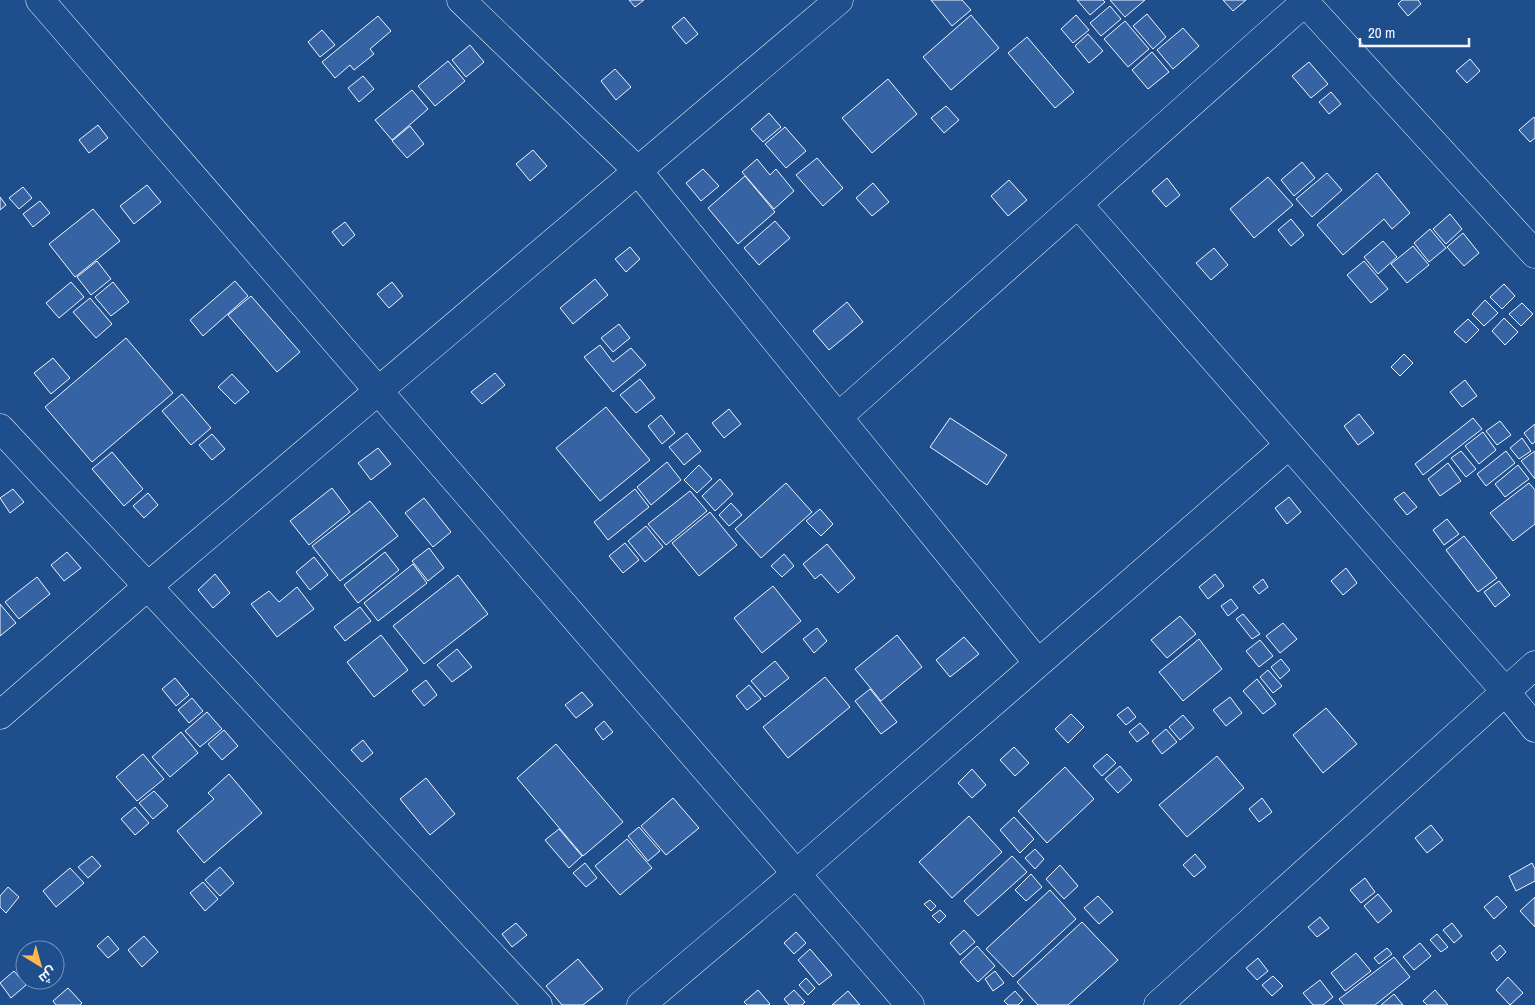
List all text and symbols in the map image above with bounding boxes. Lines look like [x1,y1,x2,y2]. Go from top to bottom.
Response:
scale bar [1360,15,1469,47]
text: 20 m [1368,22,1395,43]
north arrow [15,940,65,990]
text: ش [35,963,60,988]

